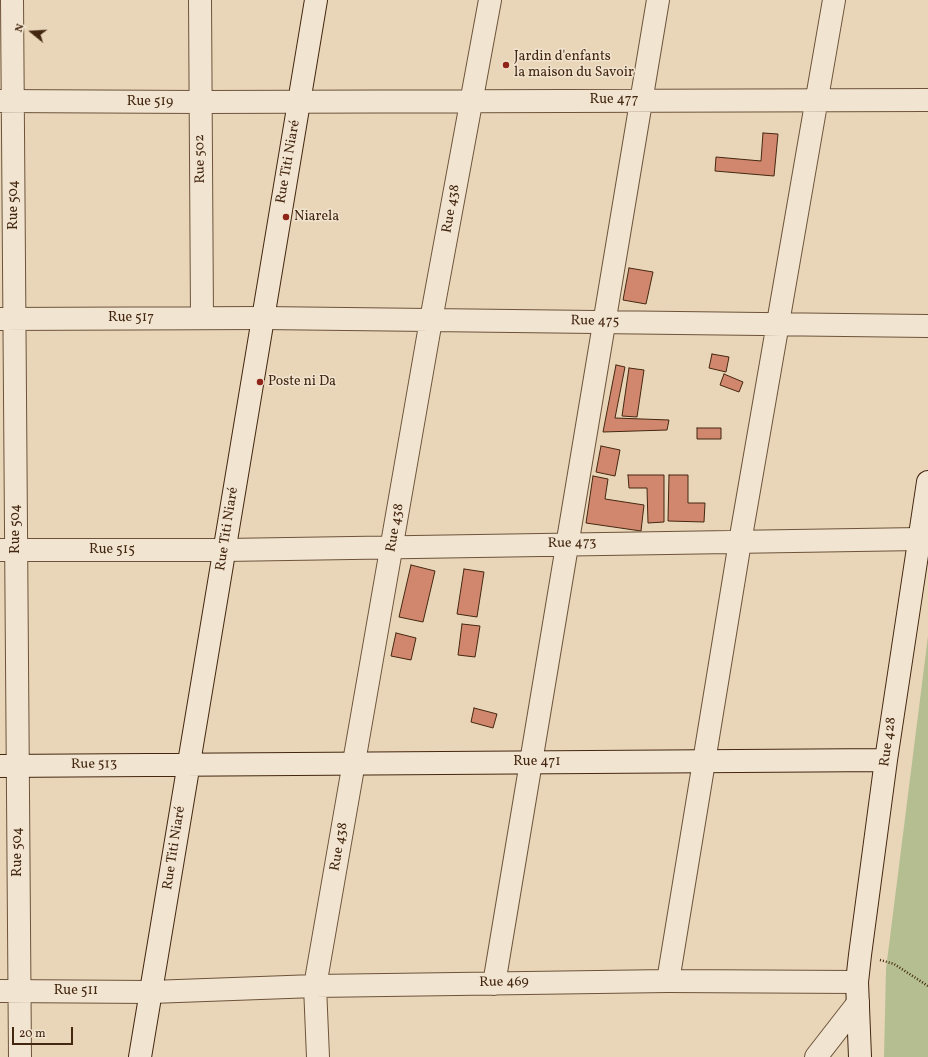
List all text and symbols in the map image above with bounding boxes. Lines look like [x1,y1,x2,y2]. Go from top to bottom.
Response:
north arrow [12,12,52,52]
text: N [12,22,28,34]
place label: Jardin d'enfants la maison du Savoir [514,49,634,82]
marker: Jardin d'enfants la maison du Savoir [501,60,511,70]
street label: Rue 477 [590,92,638,108]
street label: Rue 519 [127,94,173,110]
street label: Rue Titi Niaré [273,119,305,205]
street label: Rue 502 [192,134,210,184]
street label: Rue 504 [6,180,22,230]
street label: Rue 438 [439,183,465,235]
place label: Niarela [294,209,339,225]
marker: Niarela [281,212,291,222]
street label: Rue 517 [108,310,154,326]
street label: Rue 475 [570,313,620,331]
place label: Poste ni Da [268,374,336,390]
marker: Poste ni Da [255,377,265,387]
street label: Rue Titi Niaré [213,486,243,572]
street label: Rue 438 [383,502,409,554]
street label: Rue 504 [8,504,24,554]
street label: Rue 473 [547,535,597,553]
street label: Rue 515 [89,542,135,558]
street label: Rue 428 [877,716,901,768]
street label: Rue 471 [513,754,561,770]
street label: Rue 513 [71,756,117,774]
street label: Rue Titi Niaré [160,805,190,891]
street label: Rue 438 [327,821,353,873]
street label: Rue 504 [10,827,26,877]
street label: Rue 469 [479,974,529,992]
street label: Rue 511 [54,983,98,999]
scale bar [14,1019,75,1045]
text: 20 m [19,1026,46,1042]

